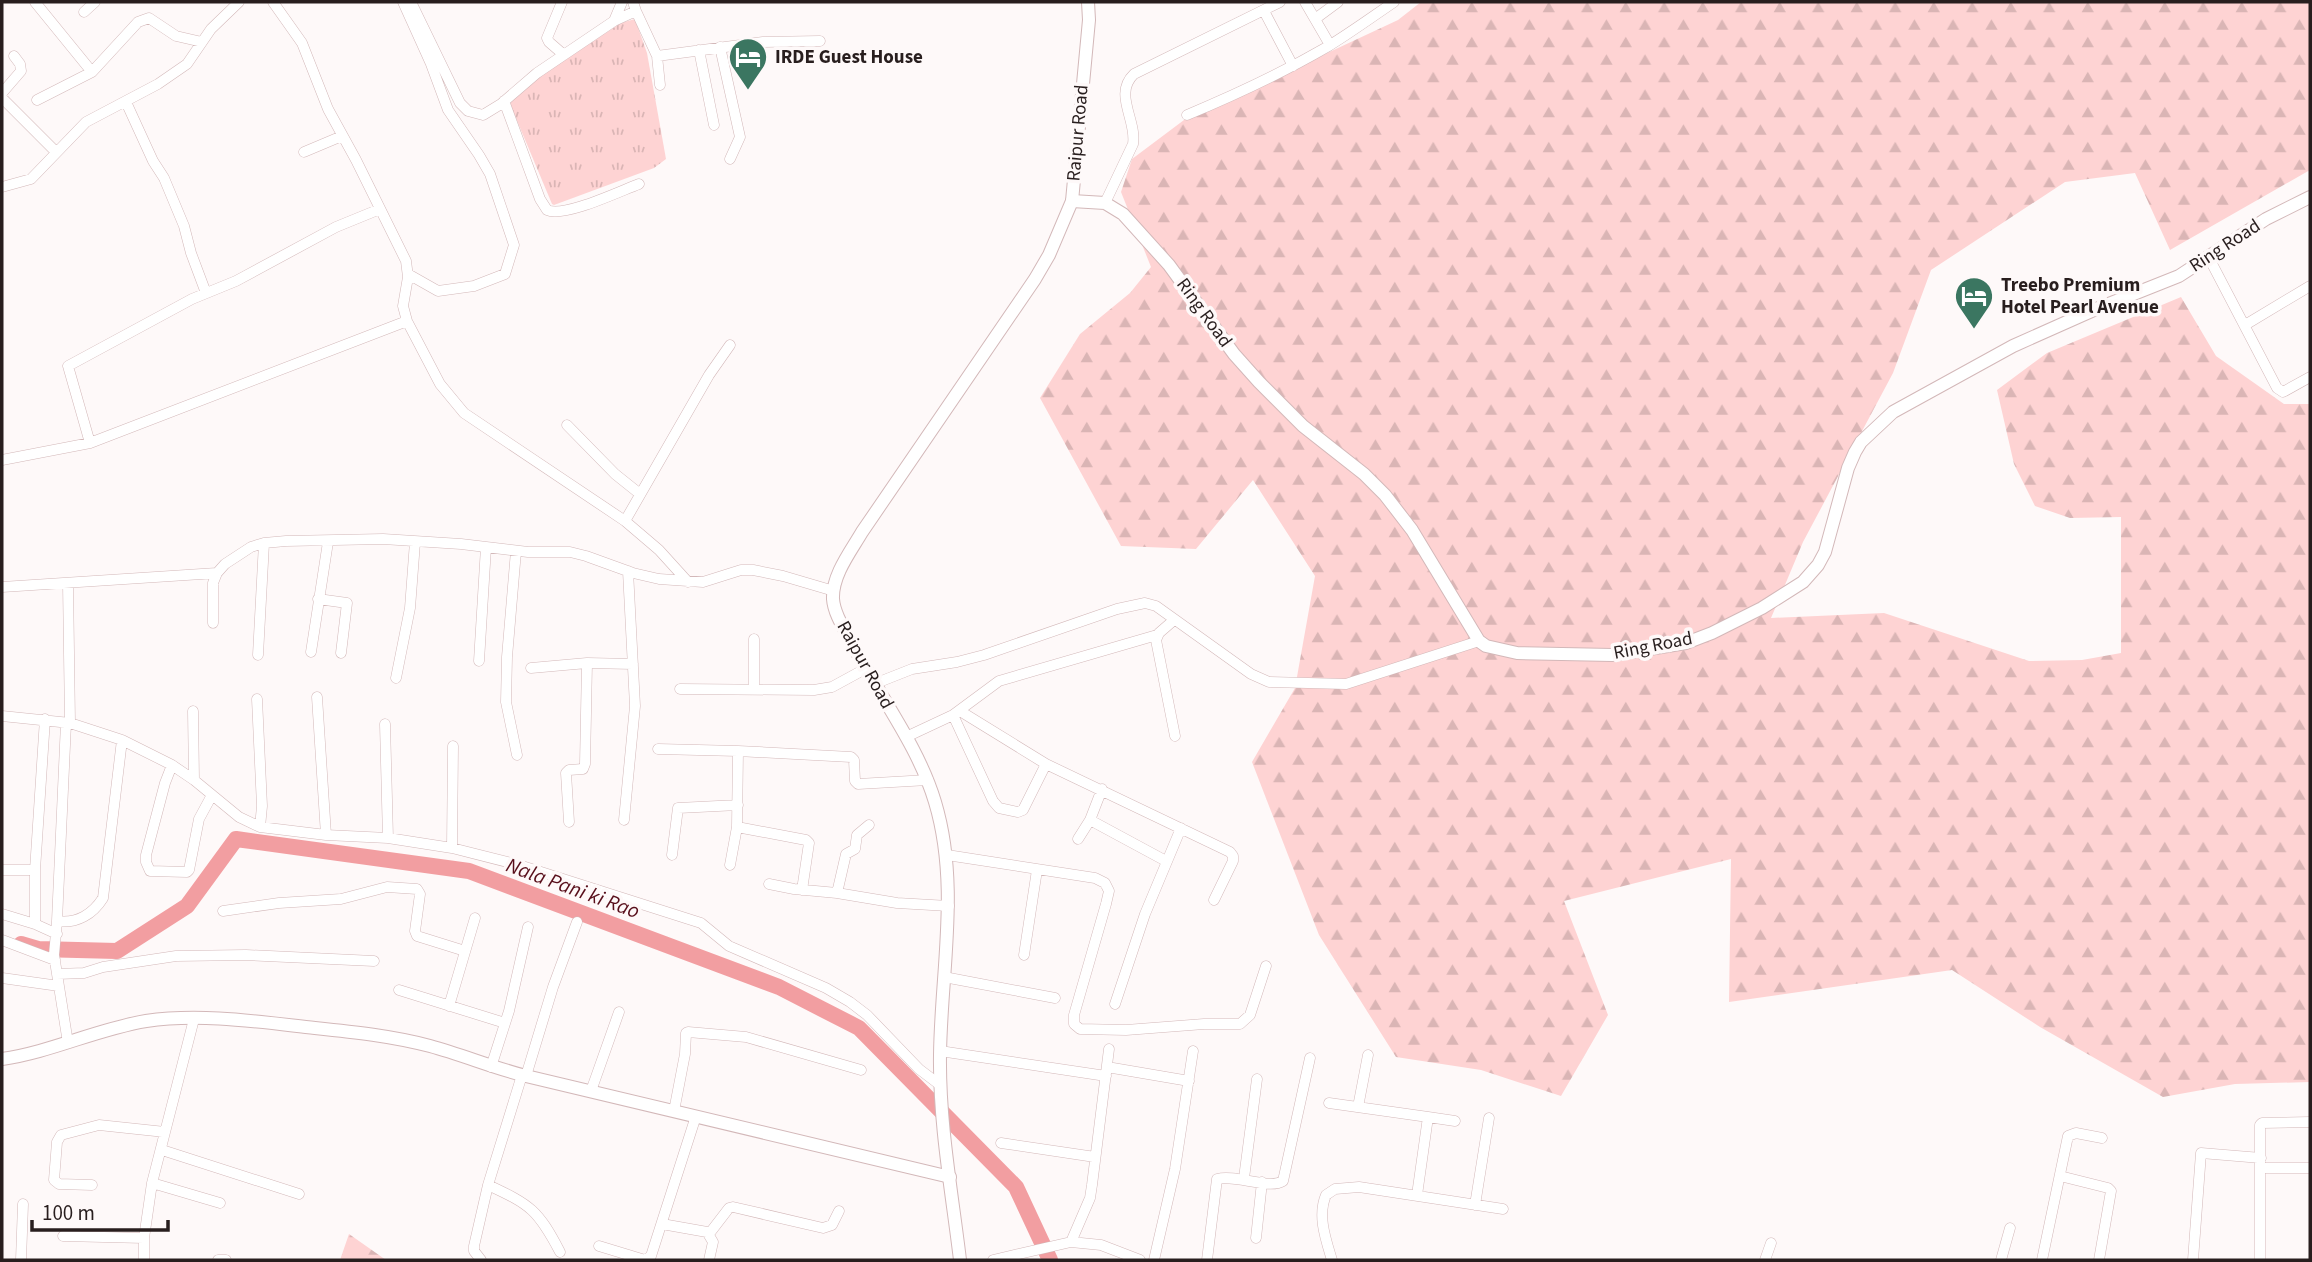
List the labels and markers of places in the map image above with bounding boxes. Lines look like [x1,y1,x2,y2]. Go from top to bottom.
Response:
hotel icon: IRDE Guest House [727,36,769,91]
place label: IRDE Guest House [775,44,923,71]
place label: Treebo Premium Hotel Pearl Avenue [2001,272,2159,321]
hotel icon: Treebo Premium Hotel Pearl Avenue [1953,275,1995,330]

